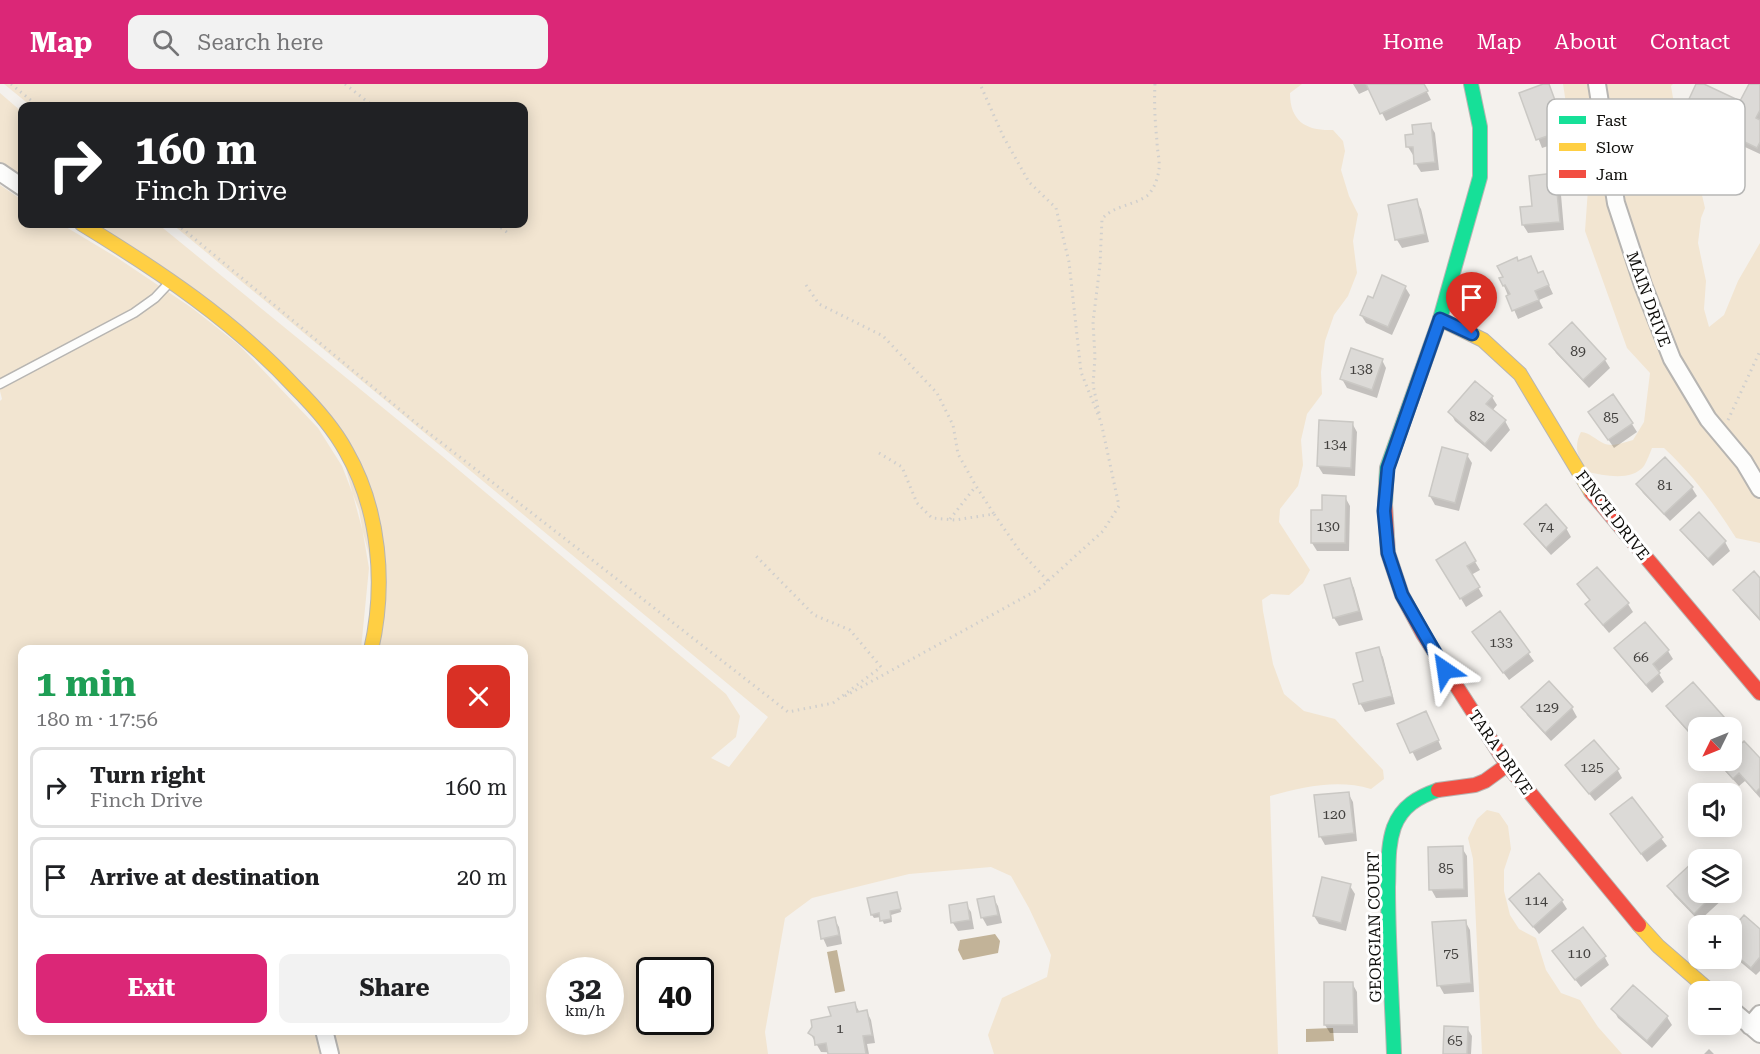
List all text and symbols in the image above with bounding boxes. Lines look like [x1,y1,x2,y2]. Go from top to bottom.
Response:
search box [128,15,548,69]
text: Map [30,26,92,59]
icon: search [149,26,182,59]
text: Search here [197,30,323,55]
text: Home [1383,30,1444,54]
text: Map [1477,30,1522,54]
text: About [1555,30,1617,54]
text: Contact [1650,30,1730,54]
legend [1547,99,1745,195]
text: Fast [1596,111,1627,130]
text: 160 m [135,125,257,174]
icon: right [36,126,114,204]
text: Slow [1596,138,1634,157]
text: Jam [1596,165,1628,184]
text: Finch Drive [135,175,287,207]
street label: MAIN DRIVE [1622,249,1675,350]
pin [1446,272,1497,334]
icon: arrive [1455,281,1488,314]
house number: 89 [1570,343,1586,359]
house number: 138 [1349,361,1373,377]
house number: 82 [1469,408,1485,424]
house number: 85 [1603,409,1619,425]
house number: 134 [1323,436,1347,452]
street label: FINCH DRIVE [1572,467,1653,564]
house number: 81 [1657,477,1673,493]
house number: 130 [1316,518,1340,534]
house number: 74 [1538,518,1554,534]
house number: 133 [1489,634,1513,650]
position arrow [1413,638,1477,702]
house number: 66 [1633,649,1649,665]
text: 1 min [36,663,136,705]
button: close [447,665,510,728]
house number: 129 [1535,699,1559,715]
street label: TARA DRIVE [1464,706,1537,798]
text: 180 m · 17:56 [36,707,158,731]
north arrow [1688,717,1742,771]
map controls [1688,717,1742,1035]
house number: 125 [1580,759,1604,775]
text: Turn right [90,763,205,788]
icon: right [39,771,72,804]
text: 160 m [444,775,507,800]
button: sound [1688,783,1742,837]
text: Finch Drive [90,788,203,812]
house number: 120 [1322,806,1346,822]
button: layers [1688,849,1742,903]
street label: GEORGIAN COURT [1364,851,1385,1003]
house number: 85 [1438,860,1454,876]
icon: arrive [39,861,72,894]
text: Arrive at destination [90,865,319,890]
text: 20 m [457,865,507,890]
house number: 114 [1524,892,1548,908]
button: + [1688,915,1742,969]
house number: 75 [1443,945,1459,961]
house number: 110 [1567,945,1591,961]
button: Exit [36,954,267,1023]
button: Share [279,954,510,1023]
speed limit sign: 40 [636,957,714,1035]
text: 32 [568,971,602,1006]
button: − [1688,981,1742,1035]
text: km/h [565,1002,605,1020]
house number: 1 [836,1020,844,1036]
house number: 65 [1447,1032,1463,1048]

